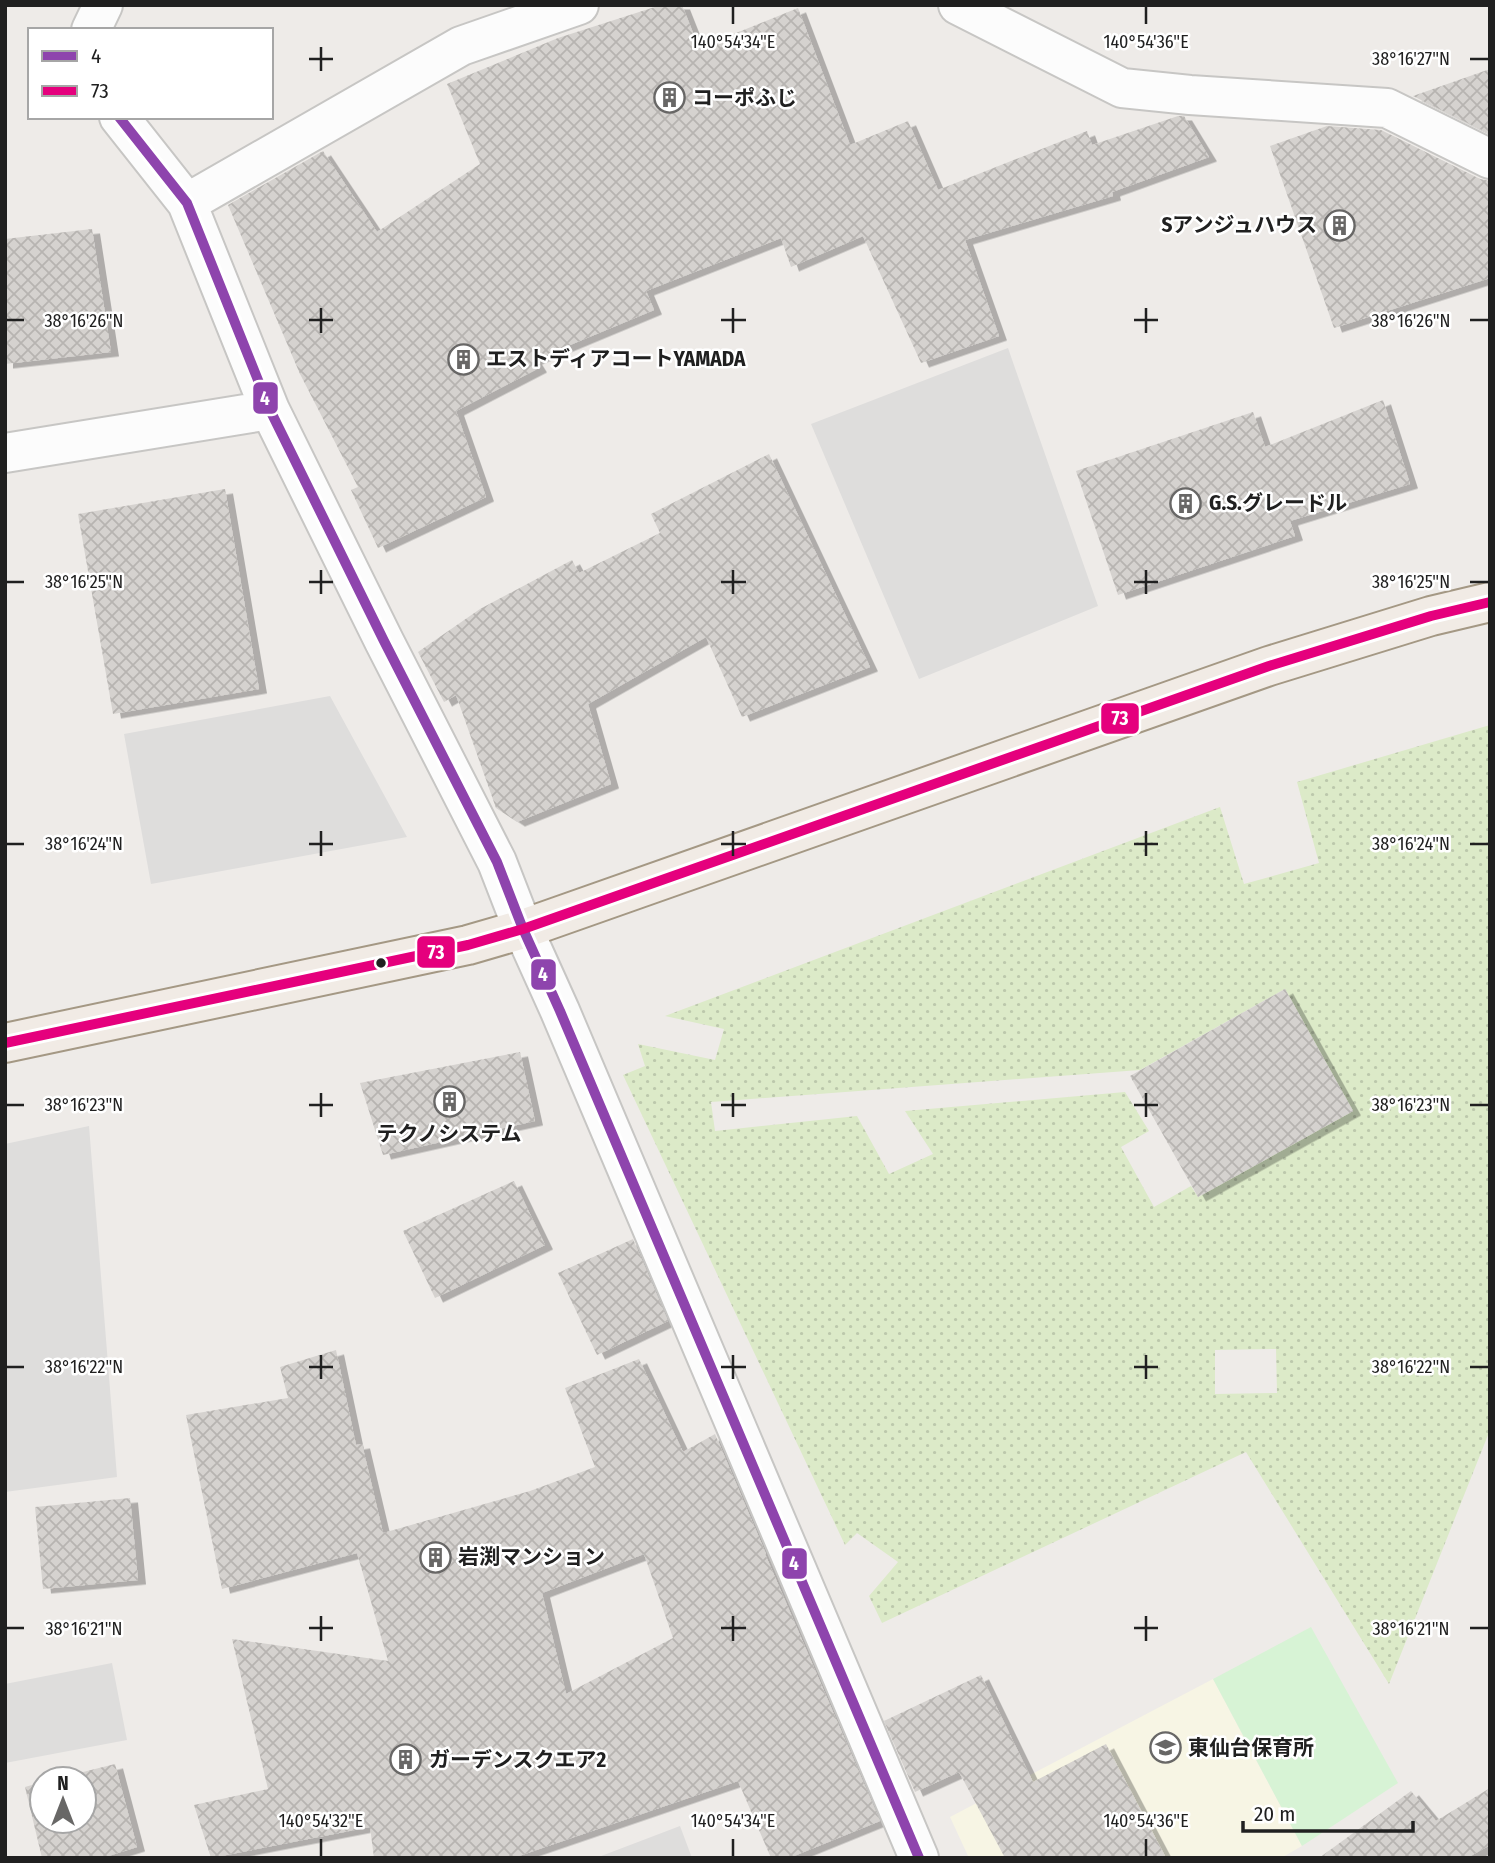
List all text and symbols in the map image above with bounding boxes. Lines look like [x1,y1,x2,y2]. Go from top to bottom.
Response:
legend [28,28,273,119]
text: 140°54'34"E [691,31,775,53]
text: 140°54'36"E [1103,31,1189,53]
text: 4 [91,43,101,69]
text: 38°16'27"N [1372,48,1450,70]
text: 73 [91,78,109,104]
building icon: コーポふじ [652,81,686,115]
place label: コーポふじ [692,85,797,111]
building icon: Sアンジュハウス [1323,208,1357,242]
place label: Sアンジュハウス [1161,212,1317,238]
text: 38°16'26"N [44,310,124,332]
text: 38°16'26"N [1371,310,1451,332]
building icon: エストディアコートYAMADA [446,342,480,376]
place label: エストディアコートYAMADA [486,346,746,372]
line badge: 4 [252,381,279,415]
text: 4 [260,387,270,410]
building icon: G.S.グレードル [1169,486,1203,520]
place label: G.S.グレードル [1209,490,1347,516]
text: 38°16'25"N [45,571,123,593]
text: 38°16'25"N [1372,571,1450,593]
line badge: 73 [1100,702,1140,735]
text: 73 [1111,707,1129,730]
text: 38°16'24"N [45,833,123,855]
text: 38°16'24"N [1372,833,1450,855]
line badge: 73 [416,935,456,969]
text: 73 [427,941,445,964]
unlabelled marker [374,956,388,970]
line badge: 4 [530,958,557,991]
text: 4 [538,963,548,986]
building icon: テクノシステム [432,1085,466,1119]
text: 38°16'23"N [45,1094,123,1116]
text: 38°16'23"N [1372,1094,1450,1116]
place label: テクノシステム [376,1121,522,1147]
text: 38°16'22"N [45,1356,123,1378]
text: 38°16'22"N [1372,1356,1450,1378]
building icon: 岩渕マンション [418,1540,452,1574]
place label: 岩渕マンション [458,1544,605,1570]
line badge: 4 [781,1547,808,1580]
text: 4 [789,1552,799,1575]
text: 38°16'21"N [45,1618,123,1640]
text: 38°16'21"N [1372,1618,1450,1640]
school or university icon: 東仙台保育所 [1148,1731,1182,1765]
place label: 東仙台保育所 [1188,1735,1314,1761]
building icon: ガーデンスクエア2 [389,1743,423,1777]
place label: ガーデンスクエア2 [429,1747,607,1773]
north arrow [28,1765,98,1835]
text: N [57,1772,69,1795]
scale bar [1243,1790,1413,1834]
text: 20 m [1254,1801,1295,1827]
text: 140°54'32"E [279,1810,363,1832]
text: 140°54'34"E [691,1810,775,1832]
text: 140°54'36"E [1103,1810,1189,1832]

